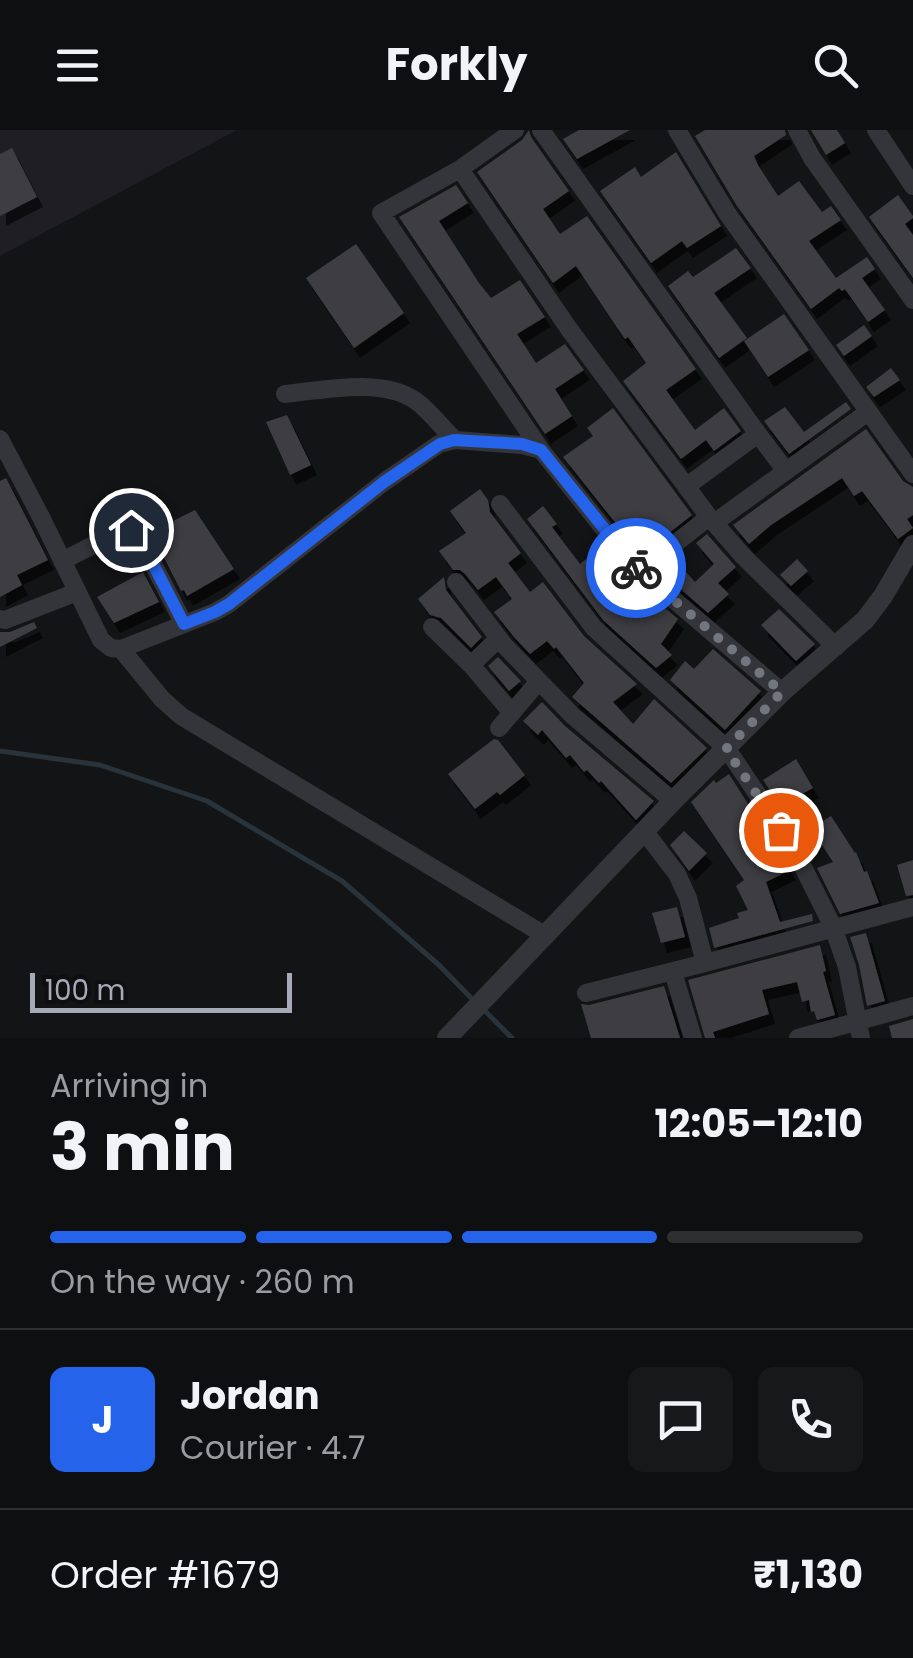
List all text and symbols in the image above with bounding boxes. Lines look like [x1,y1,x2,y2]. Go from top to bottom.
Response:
text: Forkly [385,33,528,96]
icon: menu [50,38,105,93]
icon: search [808,38,863,93]
pin [89,488,174,573]
icon: home [104,503,159,558]
courier [586,518,686,618]
icon: bike [609,541,664,596]
pin [739,788,824,873]
icon: bag [754,803,809,858]
scale bar [30,968,292,1013]
text: 100 m [45,971,125,1010]
text: Arriving in [50,1063,208,1108]
text: 12:05–12:10 [654,1097,863,1150]
text: 3 min [50,1102,235,1193]
text: On the way · 260 m [50,1259,355,1304]
button: chat [628,1367,733,1472]
button: phone [758,1367,863,1472]
text: Jordan [180,1369,320,1422]
text: J [92,1393,113,1446]
text: Courier · 4.7 [180,1425,365,1470]
text: Order #1679 [50,1548,281,1601]
text: ₹1,130 [753,1548,863,1601]

